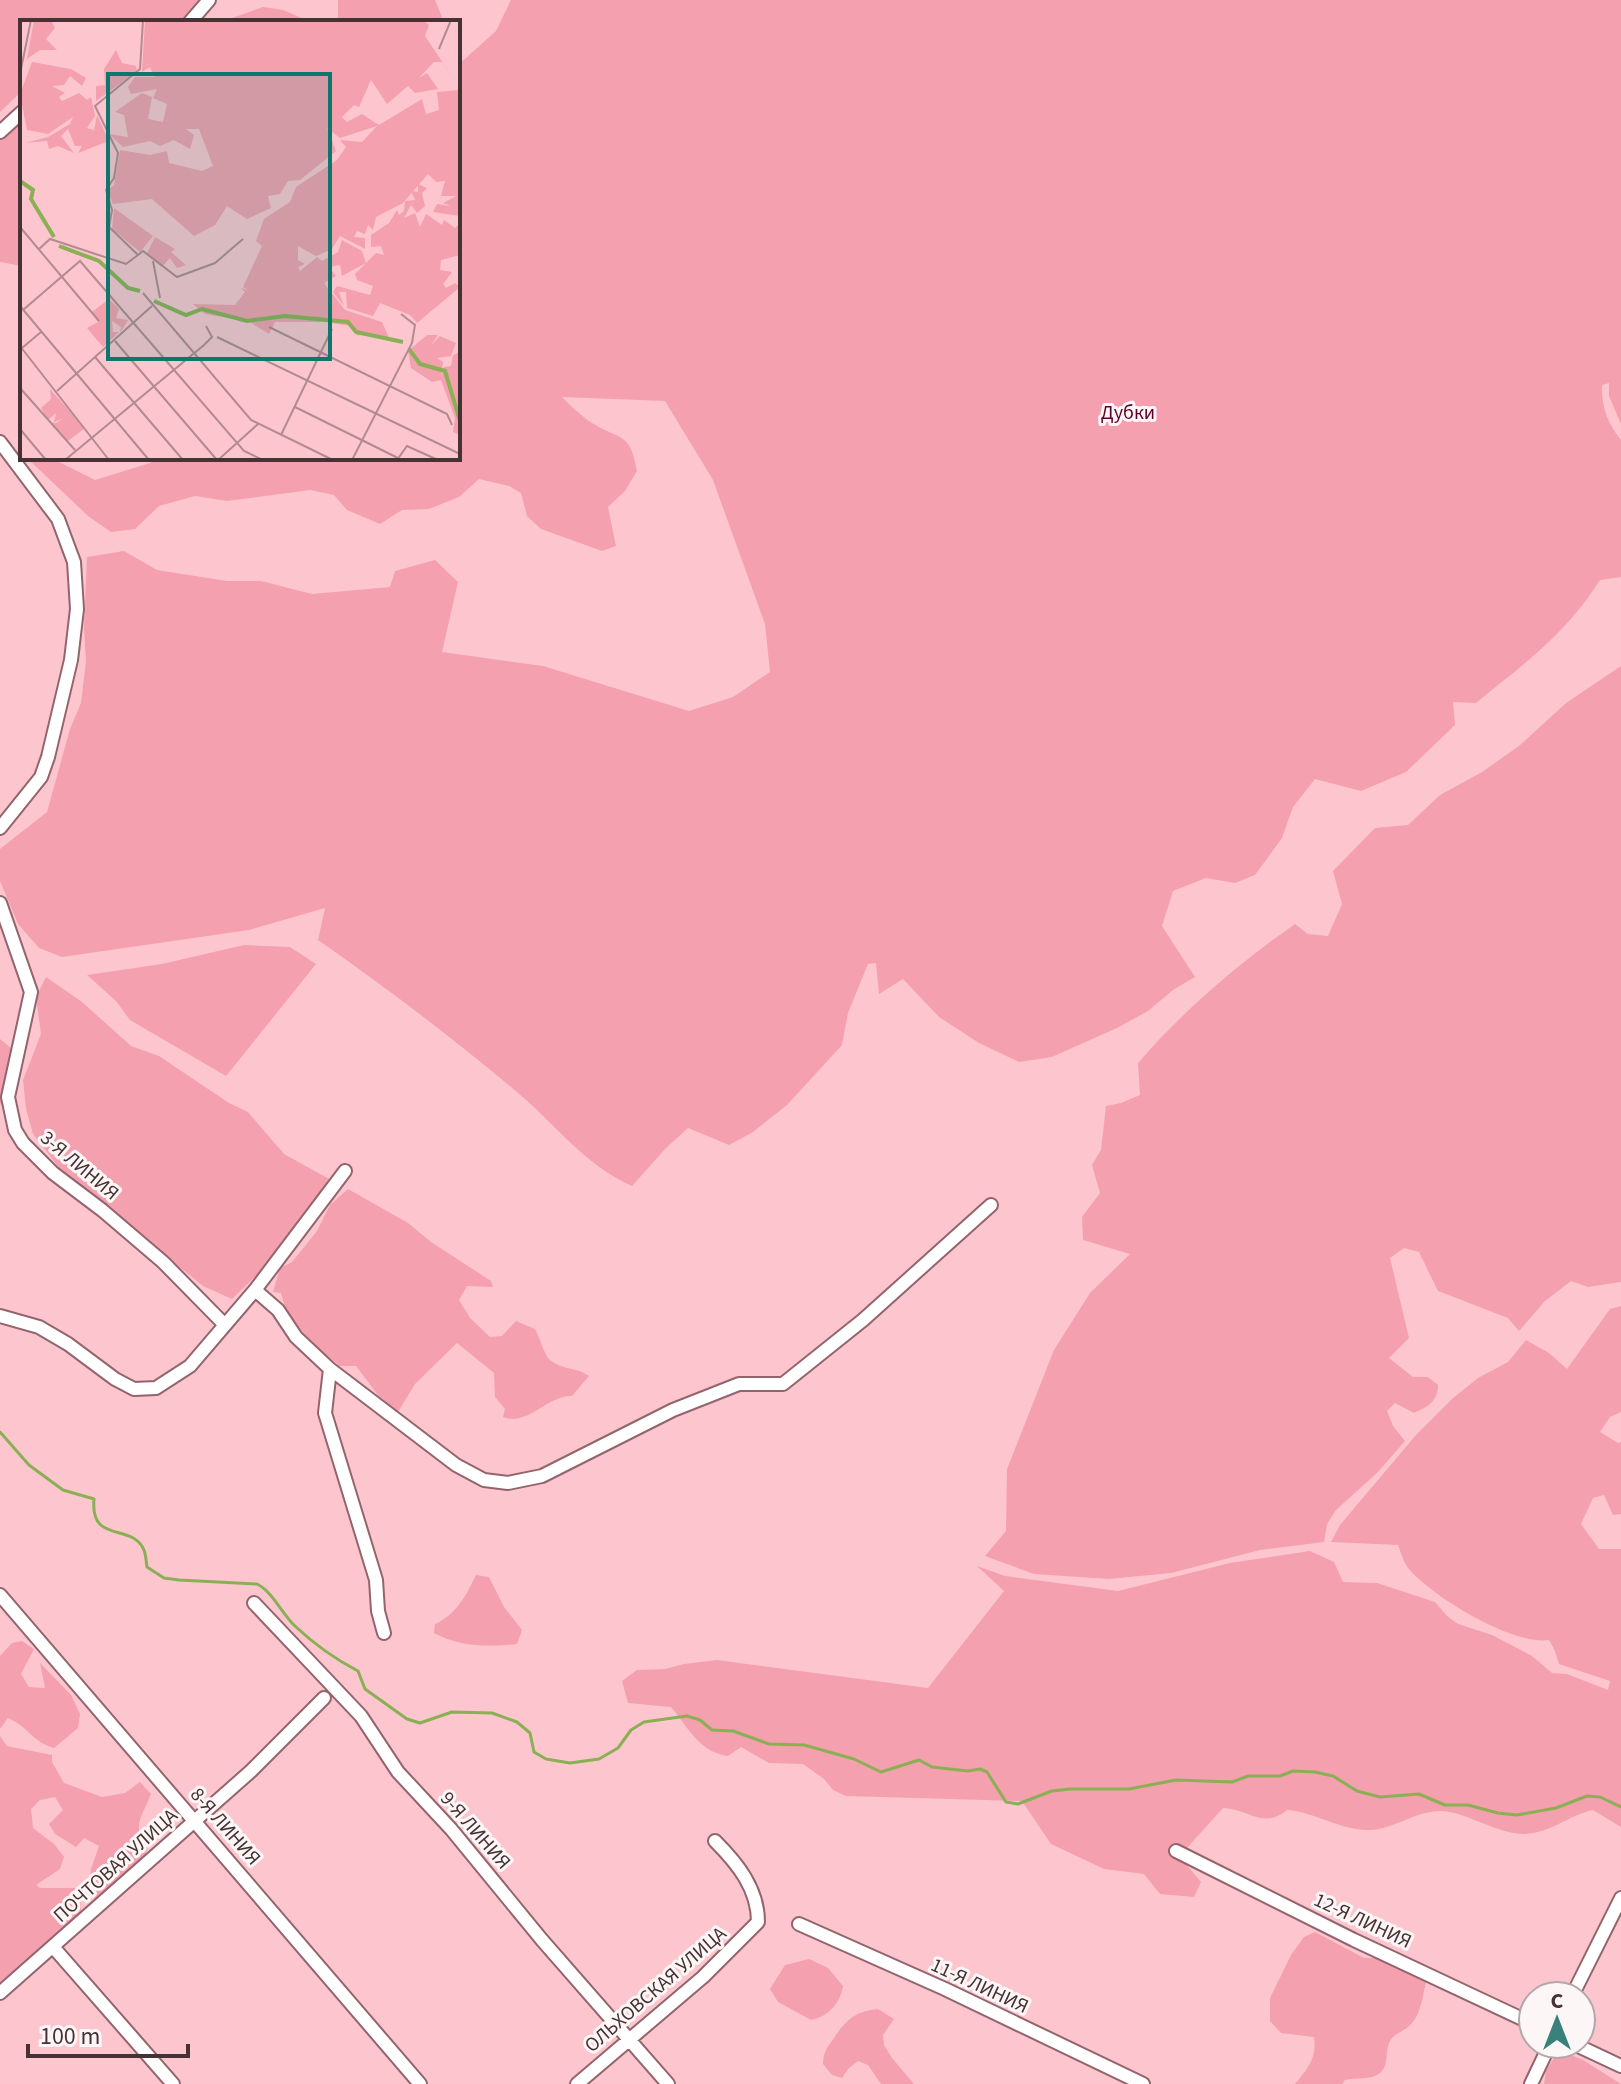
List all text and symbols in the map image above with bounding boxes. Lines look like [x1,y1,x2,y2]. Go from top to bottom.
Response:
inset map [20,20,460,460]
park label: Дубки [1101,399,1155,427]
street label: 3-Я ЛИНИЯ [34,1125,125,1207]
street label: 8-Я ЛИНИЯ [184,1782,267,1872]
street label: 9-Я ЛИНИЯ [434,1786,517,1876]
street label: ПОЧТОВАЯ УЛИЦА [47,1802,184,1929]
street label: 12-Я ЛИНИЯ [1309,1886,1416,1956]
street label: ОЛЬХОВСКАЯ УЛИЦА [579,1920,733,2059]
street label: 11-Я ЛИНИЯ [926,1951,1033,2021]
north arrow [1517,1980,1597,2060]
text: С [1551,1985,1564,2017]
scale bar [28,2008,188,2058]
text: 100 m [40,2019,100,2054]

